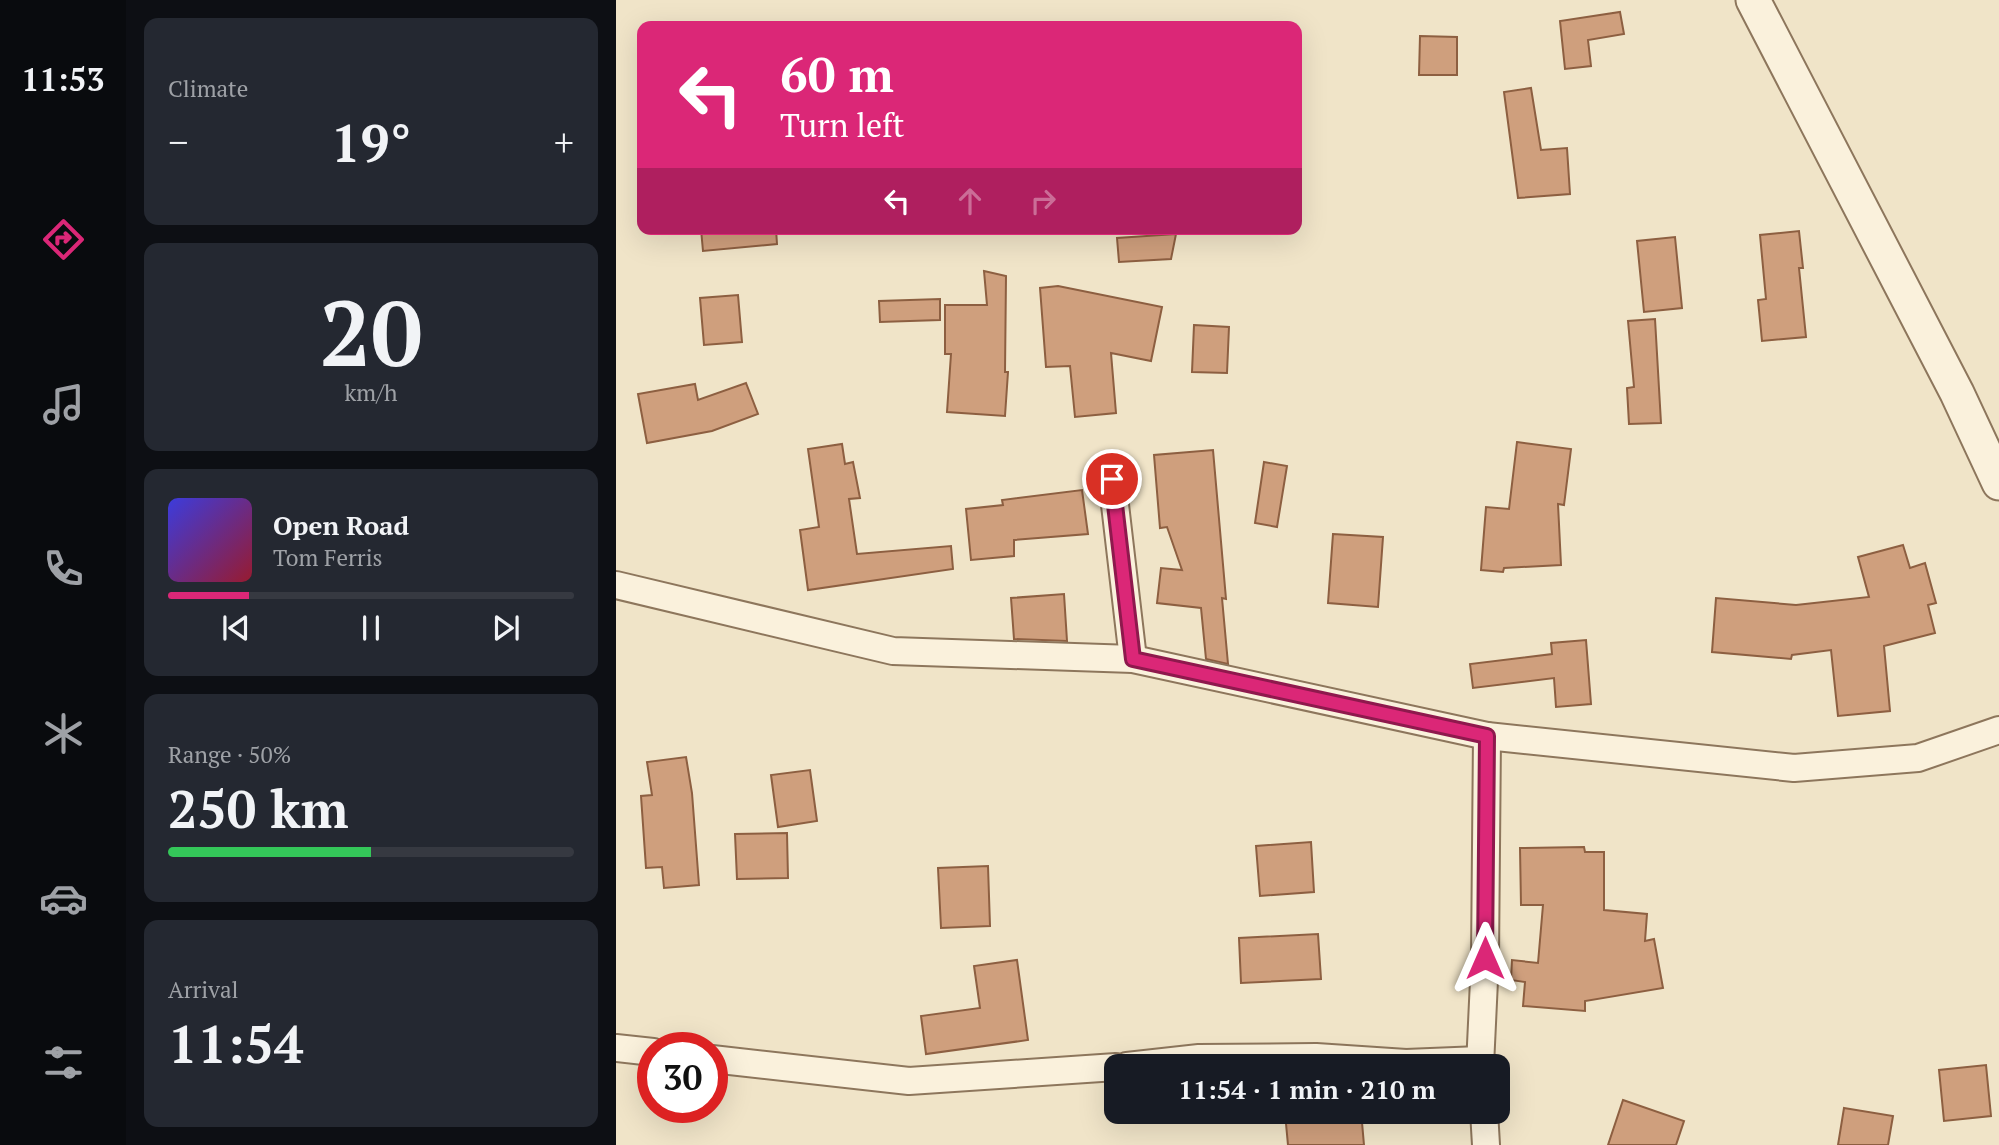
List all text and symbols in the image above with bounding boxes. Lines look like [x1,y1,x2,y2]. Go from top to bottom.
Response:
text: 60 m [780,41,894,106]
icon: left [665,49,756,140]
text: 11:53 [21,58,105,100]
text: Climate [168,73,248,104]
text: Turn left [780,104,904,146]
text: 19° [331,108,411,177]
text: − [168,117,188,167]
text: + [554,117,574,167]
icon: left [878,182,916,220]
icon: ahead [951,182,989,220]
icon: right [1024,182,1062,220]
icon: directions [39,215,88,264]
text: 20 [320,271,422,392]
text: km/h [344,377,398,408]
icon: music [39,380,88,429]
pin [1082,449,1142,509]
icon: arrive [1093,460,1131,498]
text: Open Road [273,508,409,542]
text: Tom Ferris [273,542,383,573]
icon: phone [39,544,88,593]
icon: previous [217,609,255,647]
icon: pause [352,609,390,647]
icon: next [487,609,525,647]
icon: climate [39,709,88,758]
text: Range · 50% [168,739,291,770]
text: 250 km [168,774,349,843]
icon: car [39,874,88,923]
position arrow [1448,921,1522,995]
text: Arrival [168,974,239,1005]
text: 11:54 [168,1009,303,1078]
speed limit sign: 30 [637,1032,728,1123]
icon: filters [39,1038,88,1087]
text: 11:54 · 1 min · 210 m [1178,1072,1436,1106]

